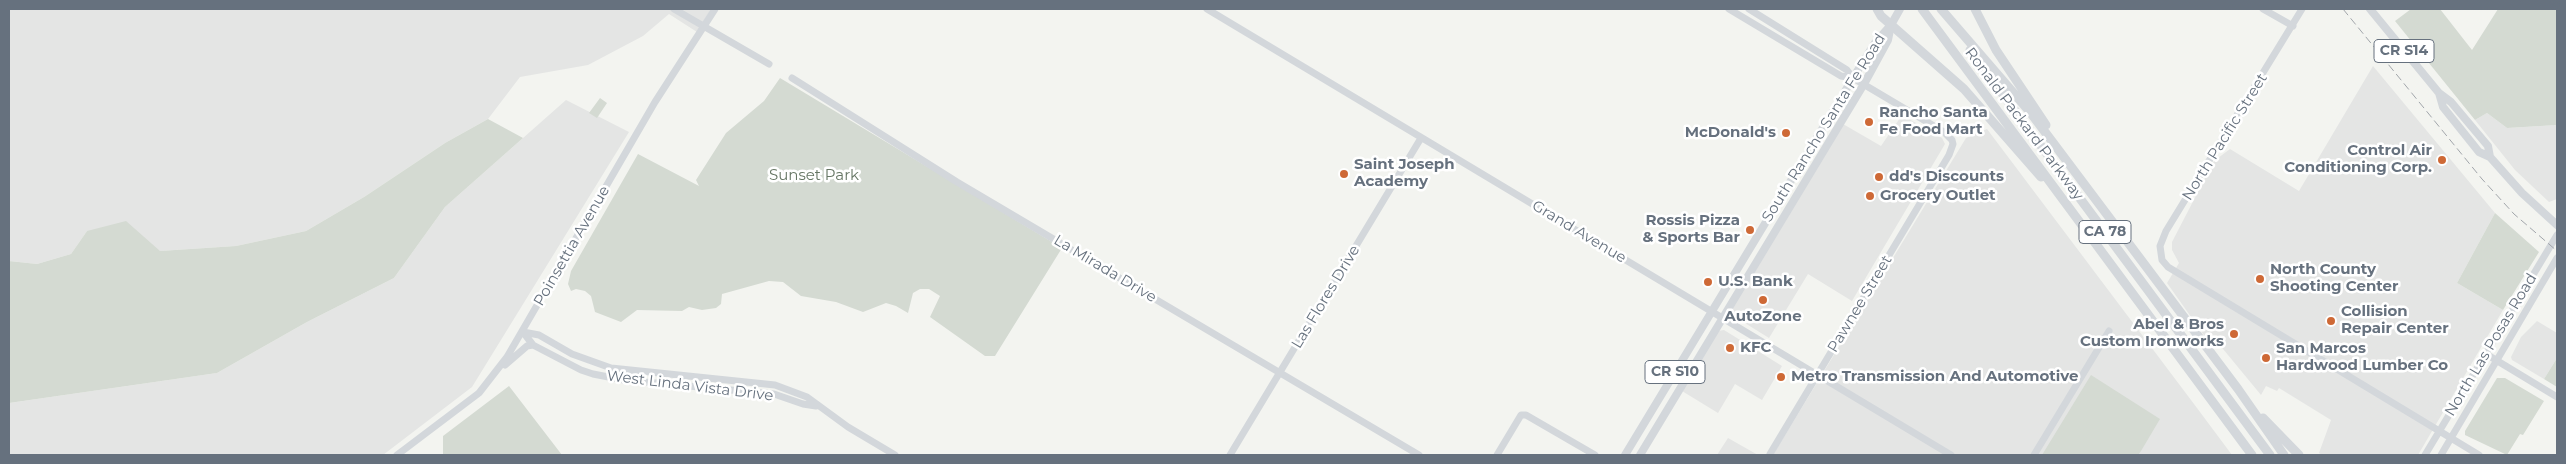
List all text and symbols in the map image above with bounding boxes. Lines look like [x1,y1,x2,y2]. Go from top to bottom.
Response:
street label: South Rancho Santa Fe Road [1758,31,1890,225]
road number: CR S14 [2374,40,2434,62]
street label: Ronald Packard Parkway [1961,44,2087,204]
street label: North Pacific Street [2179,70,2271,204]
place label: Rancho Santa Fe Food Mart [1879,104,1988,139]
marker: Rancho Santa Fe Food Mart [1863,116,1875,128]
place label: McDonald's [1685,124,1776,142]
marker: McDonald's [1780,127,1792,139]
place label: Control Air Conditioning Corp. [2284,142,2432,177]
marker: Control Air Conditioning Corp. [2436,154,2448,166]
place label: Saint Joseph Academy [1354,156,1455,191]
park label: Sunset Park [769,167,859,185]
marker: Saint Joseph Academy [1338,168,1350,180]
place label: dd's Discounts [1889,168,2004,186]
marker: dd's Discounts [1873,171,1885,183]
street label: Poinsettia Avenue [530,183,614,309]
place label: Grocery Outlet [1880,187,1996,205]
marker: Grocery Outlet [1864,190,1876,202]
street label: Grand Avenue [1529,197,1629,267]
place label: Rossis Pizza & Sports Bar [1642,212,1740,247]
road number: CA 78 [2079,220,2131,243]
marker: Rossis Pizza & Sports Bar [1744,224,1756,236]
street label: La Mirada Drive [1050,231,1160,307]
street label: Las Flores Drive [1288,242,1364,352]
street label: Pawnee Street [1824,252,1896,356]
place label: North County Shooting Center [2270,261,2398,296]
street label: North Las Posas Road [2441,270,2541,420]
place label: U.S. Bank [1718,273,1793,291]
marker: North County Shooting Center [2254,273,2266,285]
marker: U.S. Bank [1702,276,1714,288]
marker: AutoZone [1757,294,1769,306]
place label: Collision Repair Center [2341,303,2449,338]
place label: AutoZone [1724,308,1802,326]
marker: Collision Repair Center [2325,315,2337,327]
place label: Abel & Bros Custom Ironworks [2080,316,2224,351]
marker: Abel & Bros Custom Ironworks [2228,328,2240,340]
place label: KFC [1740,339,1771,357]
place label: San Marcos Hardwood Lumber Co [2276,340,2448,375]
marker: KFC [1724,342,1736,354]
marker: San Marcos Hardwood Lumber Co [2260,352,2272,364]
road number: CR S10 [1645,361,1705,384]
street label: West Linda Vista Drive [606,367,774,405]
place label: Metro Transmission And Automotive [1791,368,2079,386]
marker: Metro Transmission And Automotive [1775,371,1787,383]

